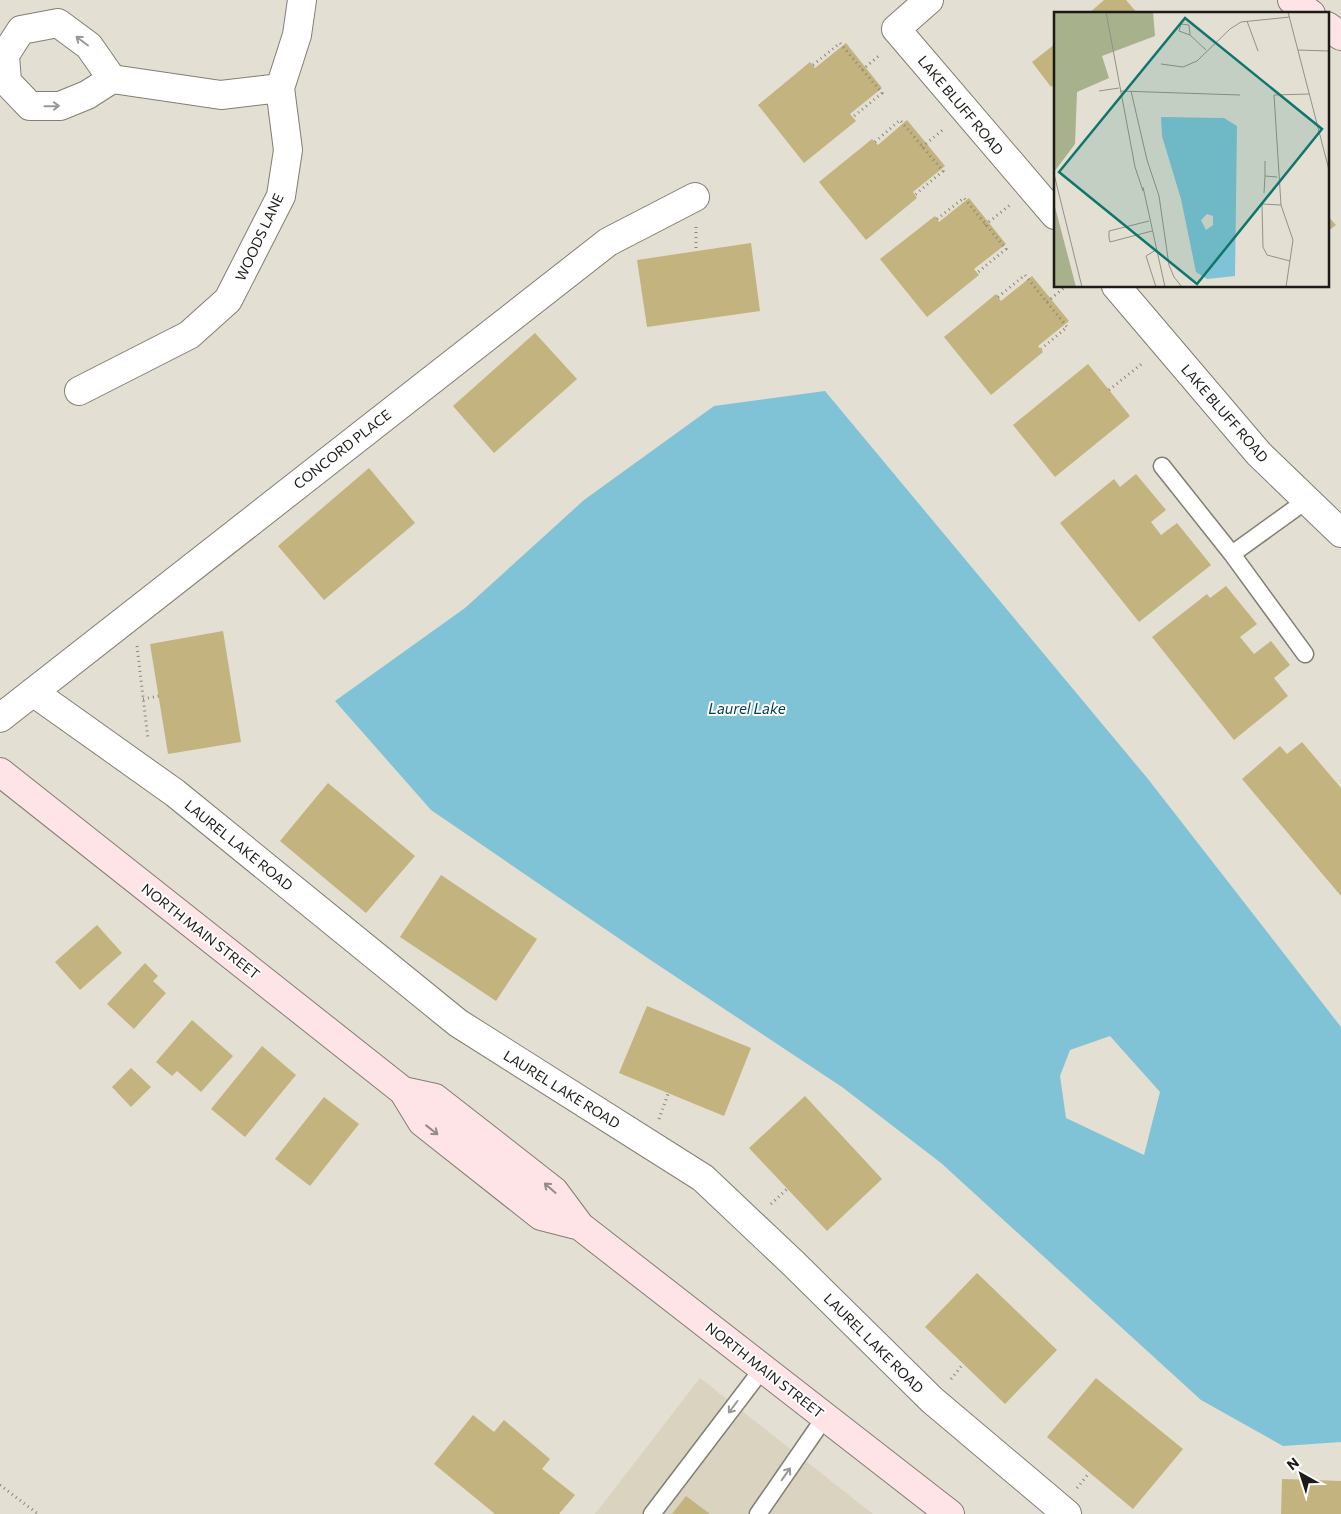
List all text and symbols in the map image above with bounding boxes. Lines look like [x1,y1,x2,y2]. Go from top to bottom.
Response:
inset map [1054,12,1328,288]
one-way arrow [76,36,89,47]
street label: LAKE BLUFF ROAD [915,52,1007,158]
one-way arrow [43,101,59,111]
street label: WOODS LANE [231,191,287,283]
street label: LAKE BLUFF ROAD [1178,361,1272,465]
street label: CONCORD PLACE [290,406,394,492]
water label: Laurel Lake [708,699,786,717]
street label: LAUREL LAKE ROAD [182,796,296,894]
street label: NORTH MAIN STREET [138,880,264,982]
street label: LAUREL LAKE ROAD [501,1046,623,1132]
one-way arrow [425,1124,438,1135]
one-way arrow [543,1183,556,1194]
street label: LAUREL LAKE ROAD [821,1290,927,1396]
street label: NORTH MAIN STREET [702,1319,828,1421]
one-way arrow [728,1400,739,1413]
north arrow [1276,1449,1326,1499]
text: N [1283,1454,1302,1473]
one-way arrow [781,1467,791,1481]

